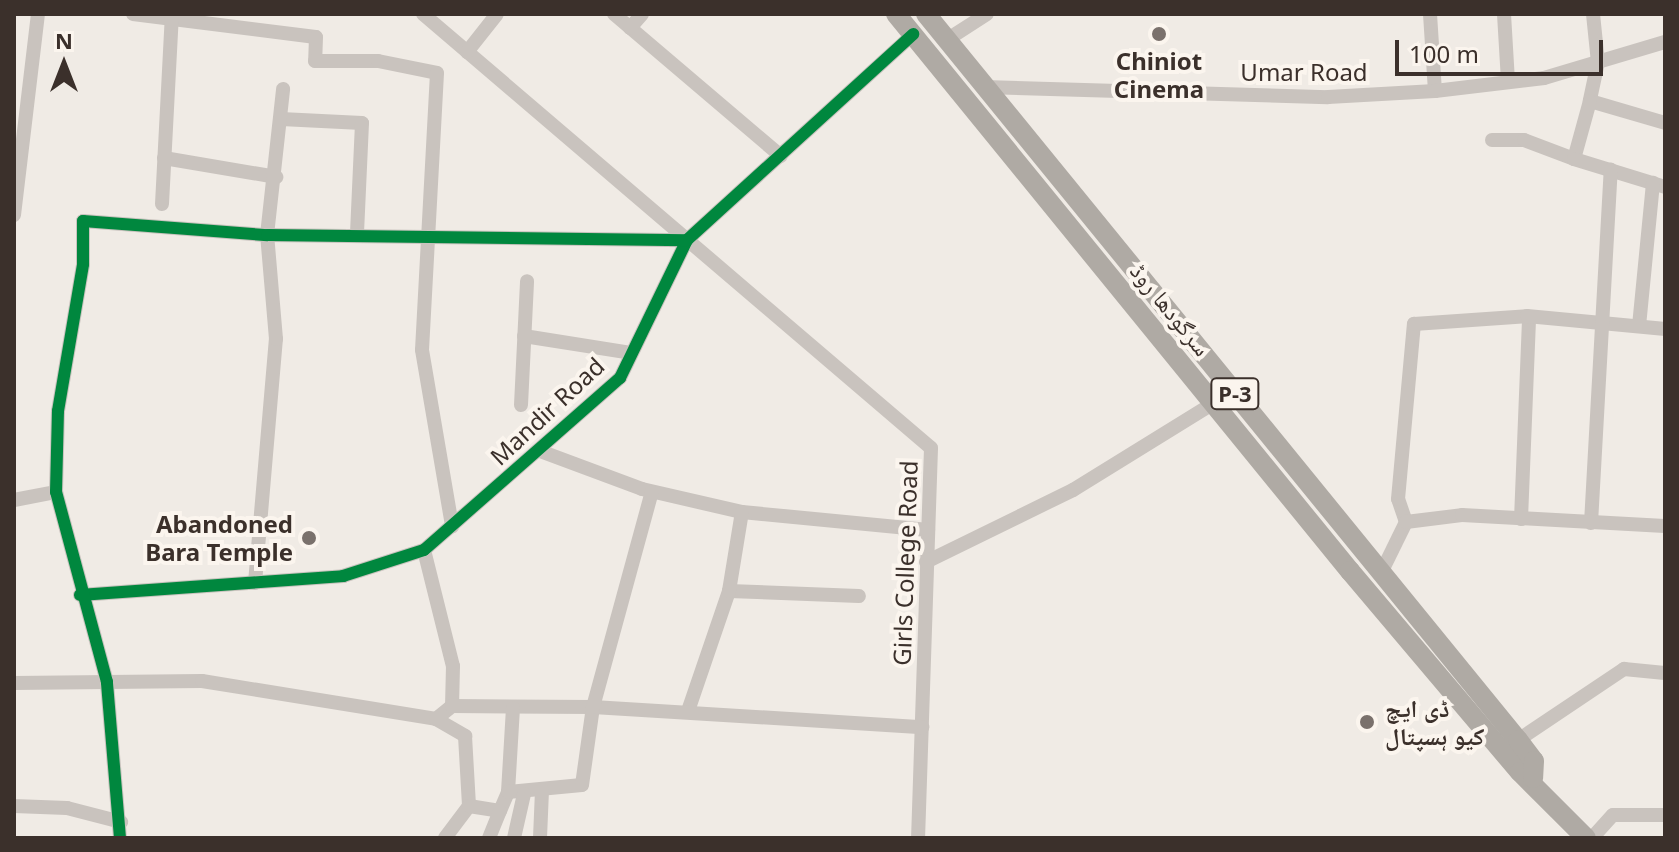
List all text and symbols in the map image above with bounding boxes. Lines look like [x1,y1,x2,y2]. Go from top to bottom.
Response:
north arrow [24,24,104,104]
scale bar [1399,24,1607,74]
text: N [55,25,73,55]
marker: Chiniot Cinema [1150,25,1168,43]
text: 100 m [1409,37,1479,70]
place label: Chiniot Cinema [1114,47,1204,103]
street label: Umar Road [1240,58,1368,86]
street label: سرگودھا روڈ [1125,257,1217,361]
street label: Mandir Road [484,351,610,471]
road number: P-3 [1209,376,1261,412]
street label: Girls College Road [887,460,923,666]
place label: Abandoned Bara Temple [145,510,293,566]
marker: Abandoned Bara Temple [300,529,318,547]
place label: ڈی ایچ کیو ہسپتال [1385,694,1484,750]
marker: ڈی ایچ کیو ہسپتال [1356,711,1378,733]

